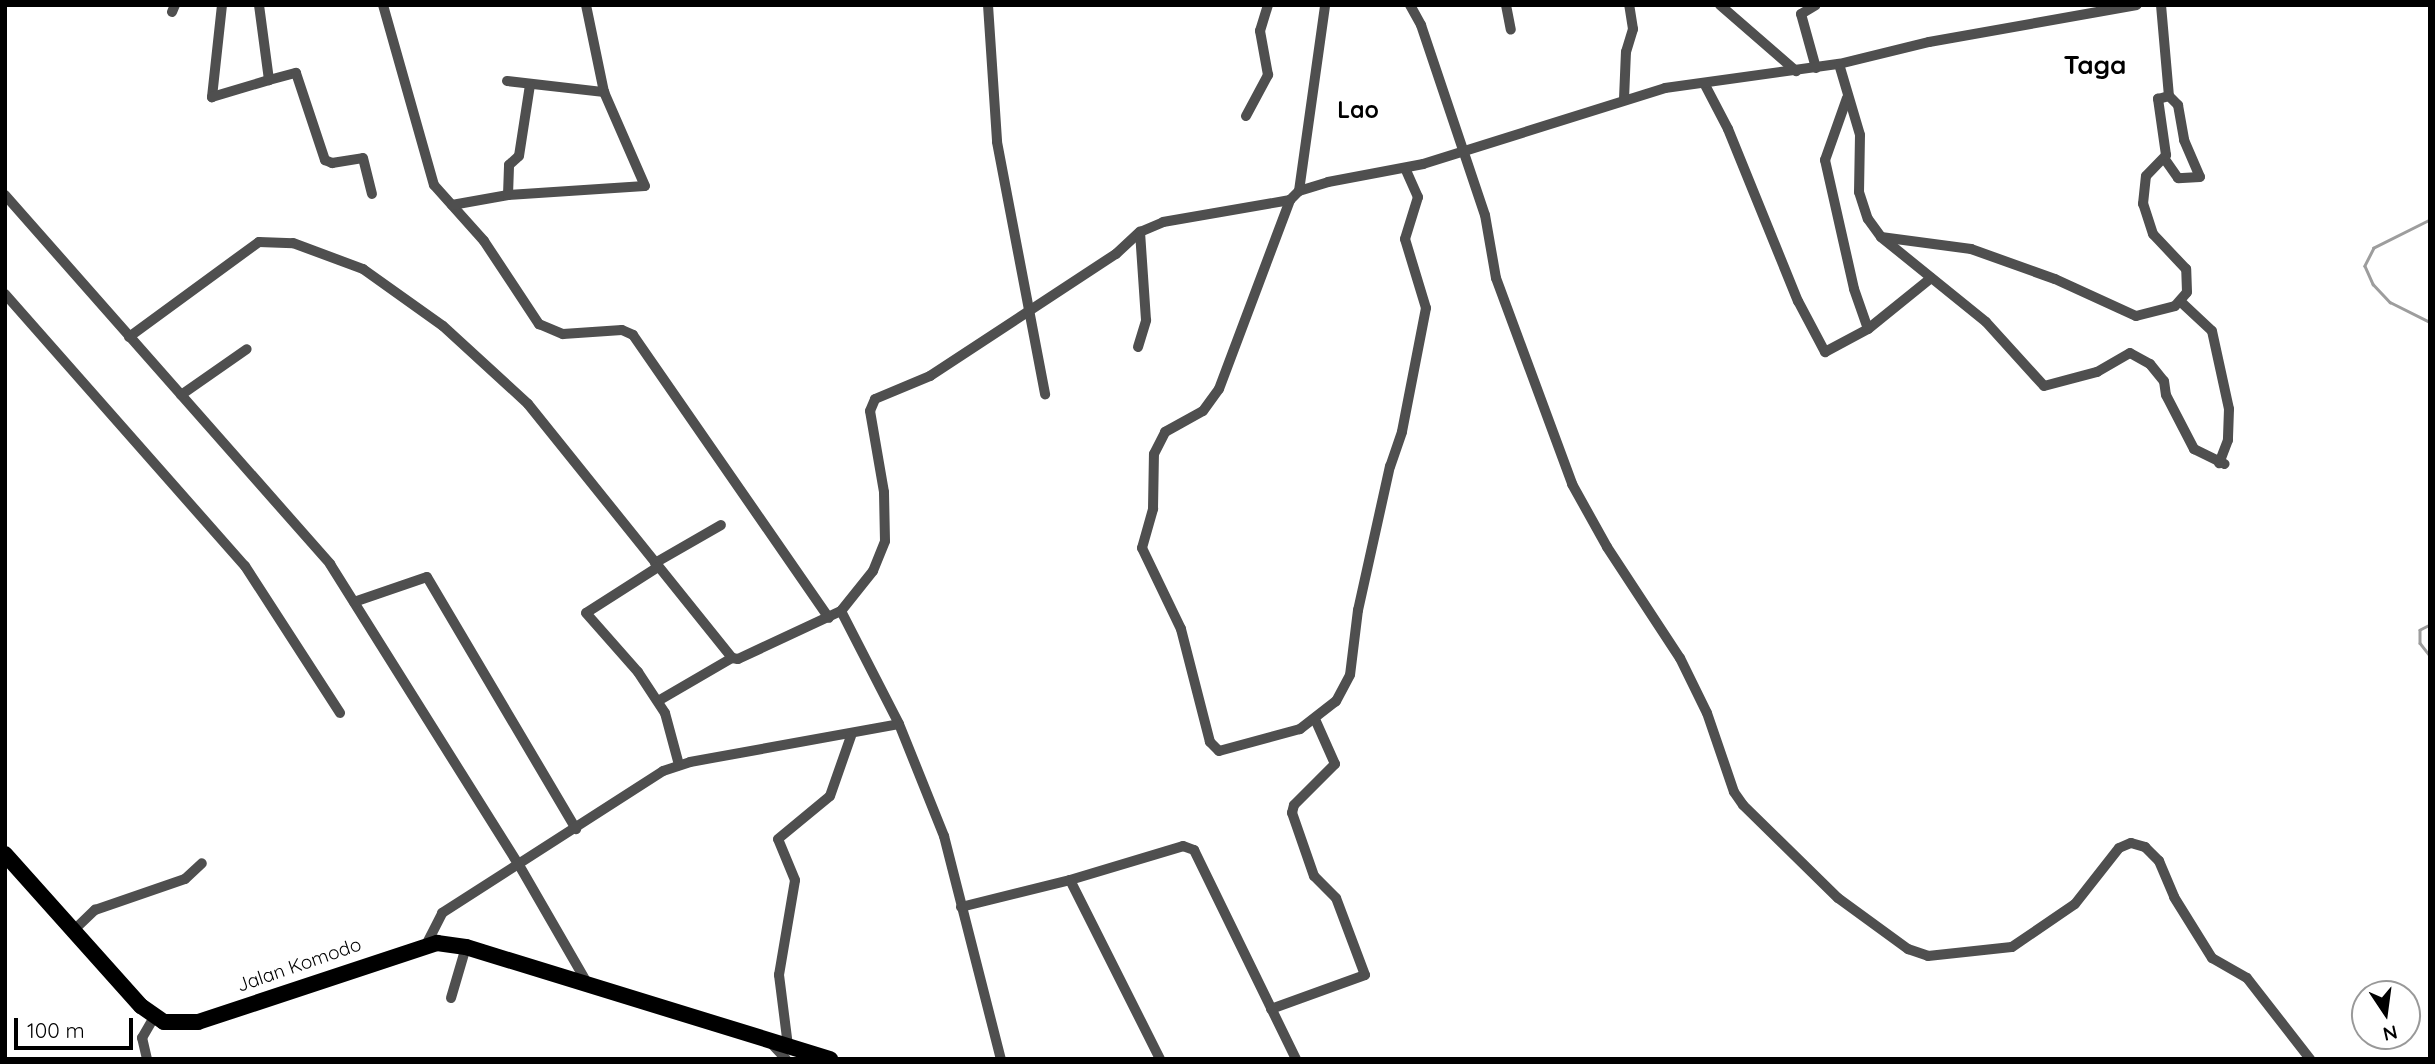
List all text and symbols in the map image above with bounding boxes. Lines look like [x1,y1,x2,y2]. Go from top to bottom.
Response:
district label: Taga [2064,49,2126,81]
district label: Lao [1337,96,1379,124]
street label: Jalan Komodo [234,933,364,997]
north arrow [2351,980,2421,1050]
scale bar [18,1004,136,1048]
text: 100 m [27,1017,85,1043]
text: N [2381,1020,2400,1047]

